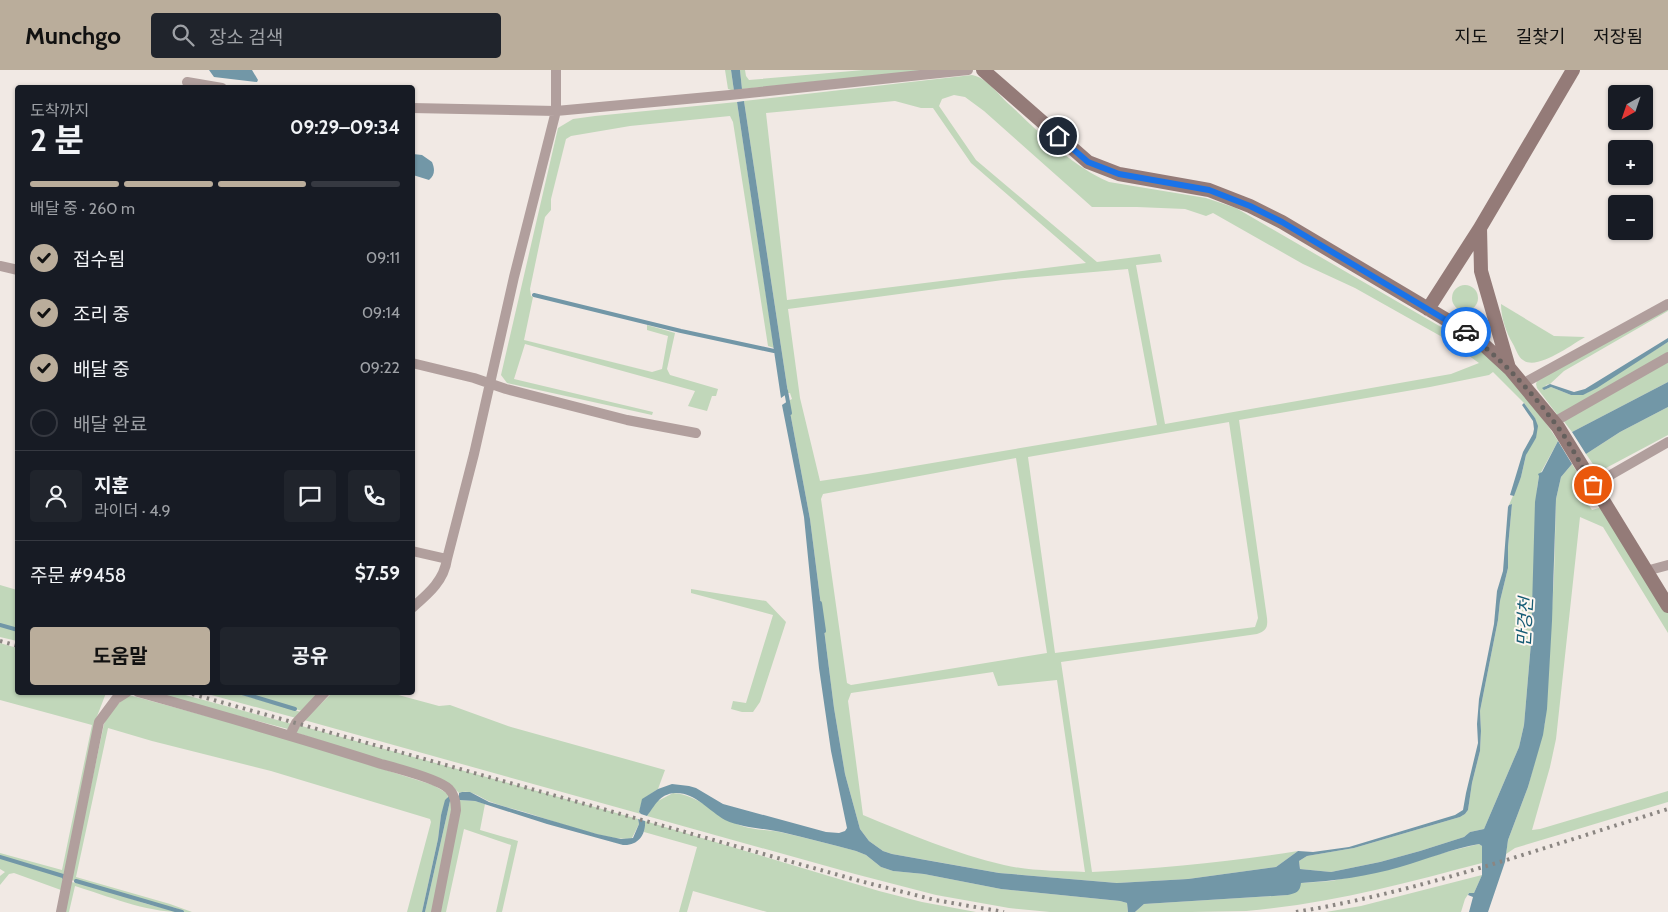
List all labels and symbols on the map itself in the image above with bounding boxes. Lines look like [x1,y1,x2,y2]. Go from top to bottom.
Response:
north arrow [1608,85,1652,130]
pin [1037,115,1079,157]
courier [1441,307,1491,357]
pin [1572,464,1614,506]
water label: 만겅천 [1513,594,1537,647]

